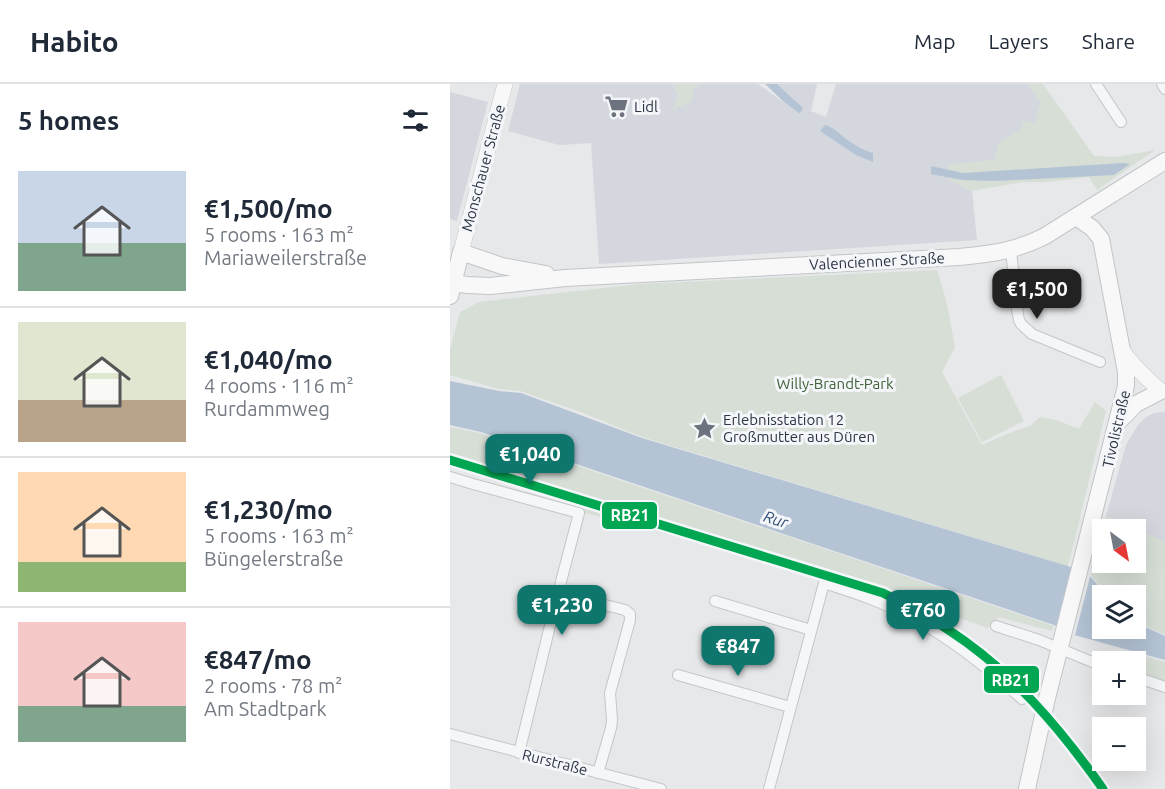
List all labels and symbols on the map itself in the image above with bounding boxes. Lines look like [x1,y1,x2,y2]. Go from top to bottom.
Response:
supermarket icon: Lidl [603,93,629,119]
place label: Lidl [634,98,658,115]
street label: Monschauer Straße [458,103,508,233]
street label: Valencienner Straße [809,249,945,273]
pin: €1,500 [988,269,1086,320]
park label: Willy-Brandt-Park [776,375,894,392]
street label: Tivolistraße [1099,389,1133,469]
place label: Erlebnisstation 12 Großmutter aus Düren [723,411,875,445]
place icon: Erlebnisstation 12 Großmutter aus Düren [692,415,718,441]
pin: €1,040 [481,434,579,485]
line badge: RB21 [601,501,658,530]
text: RB21 [610,506,650,524]
water label: Rur [762,507,791,532]
north arrow [1092,519,1146,573]
pin: €1,230 [513,585,611,636]
pin: €760 [887,590,959,641]
pin: €847 [702,626,774,677]
line badge: RB21 [983,665,1040,694]
text: RB21 [991,671,1031,689]
street label: Rurstraße [521,746,589,778]

